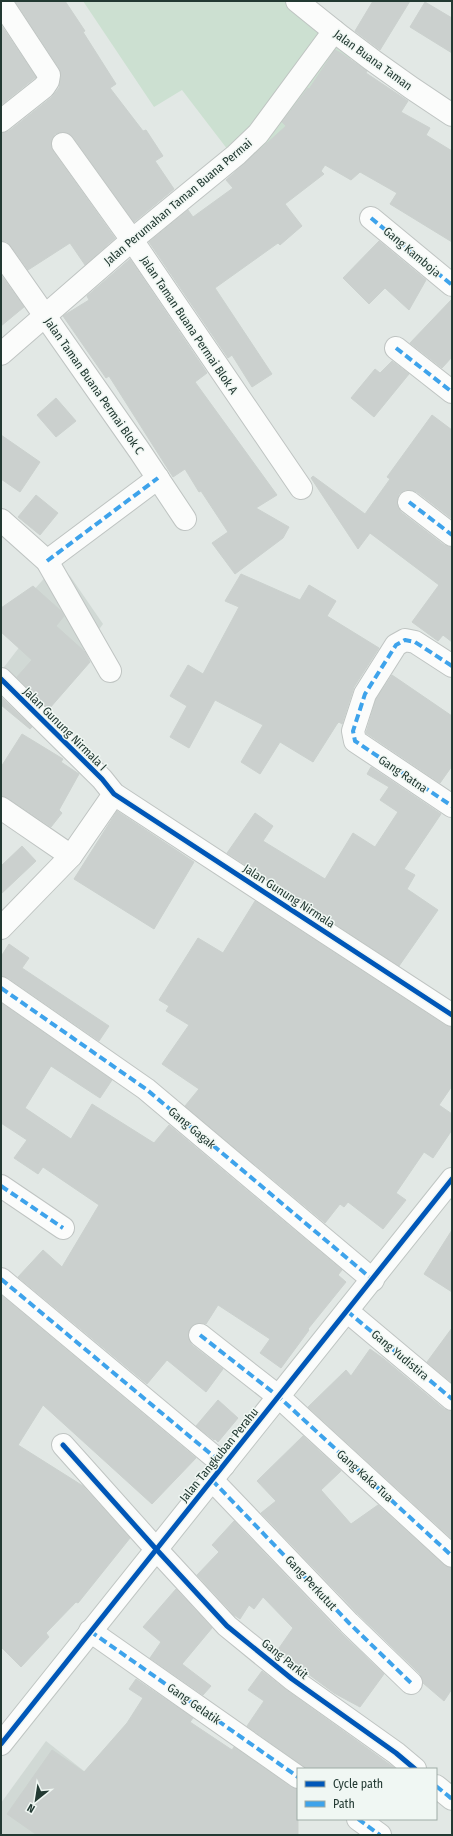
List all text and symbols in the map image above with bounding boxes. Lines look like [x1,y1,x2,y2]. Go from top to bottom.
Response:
street label: Jalan Buana Taman [331,27,415,93]
street label: Jalan Perumahan Taman Buana Permai [101,136,255,268]
street label: Gang Kamboja [380,224,444,280]
street label: Jalan Taman Buana Permai Blok A [137,253,241,397]
street label: Jalan Taman Buana Permai Blok C [41,315,147,457]
street label: Jalan Gunung Nirmala I [20,684,110,774]
street label: Gang Ratna [376,753,430,796]
street label: Jalan Gunung Nirmala [241,861,337,931]
street label: Gang Gagak [166,1104,219,1152]
street label: Gang Yudistira [369,1327,432,1383]
street label: Jalan Tangkuban Perahu [177,1405,261,1505]
street label: Gang Kaka Tua [334,1447,396,1505]
street label: Gang Perkutut [282,1553,340,1613]
street label: Gang Parkit [259,1636,311,1682]
street label: Gang Gelatik [165,1681,224,1728]
legend [297,1768,437,1820]
text: Cycle path [333,1777,383,1791]
north arrow [16,1780,56,1820]
text: Path [333,1797,355,1811]
text: N [25,1801,37,1816]

